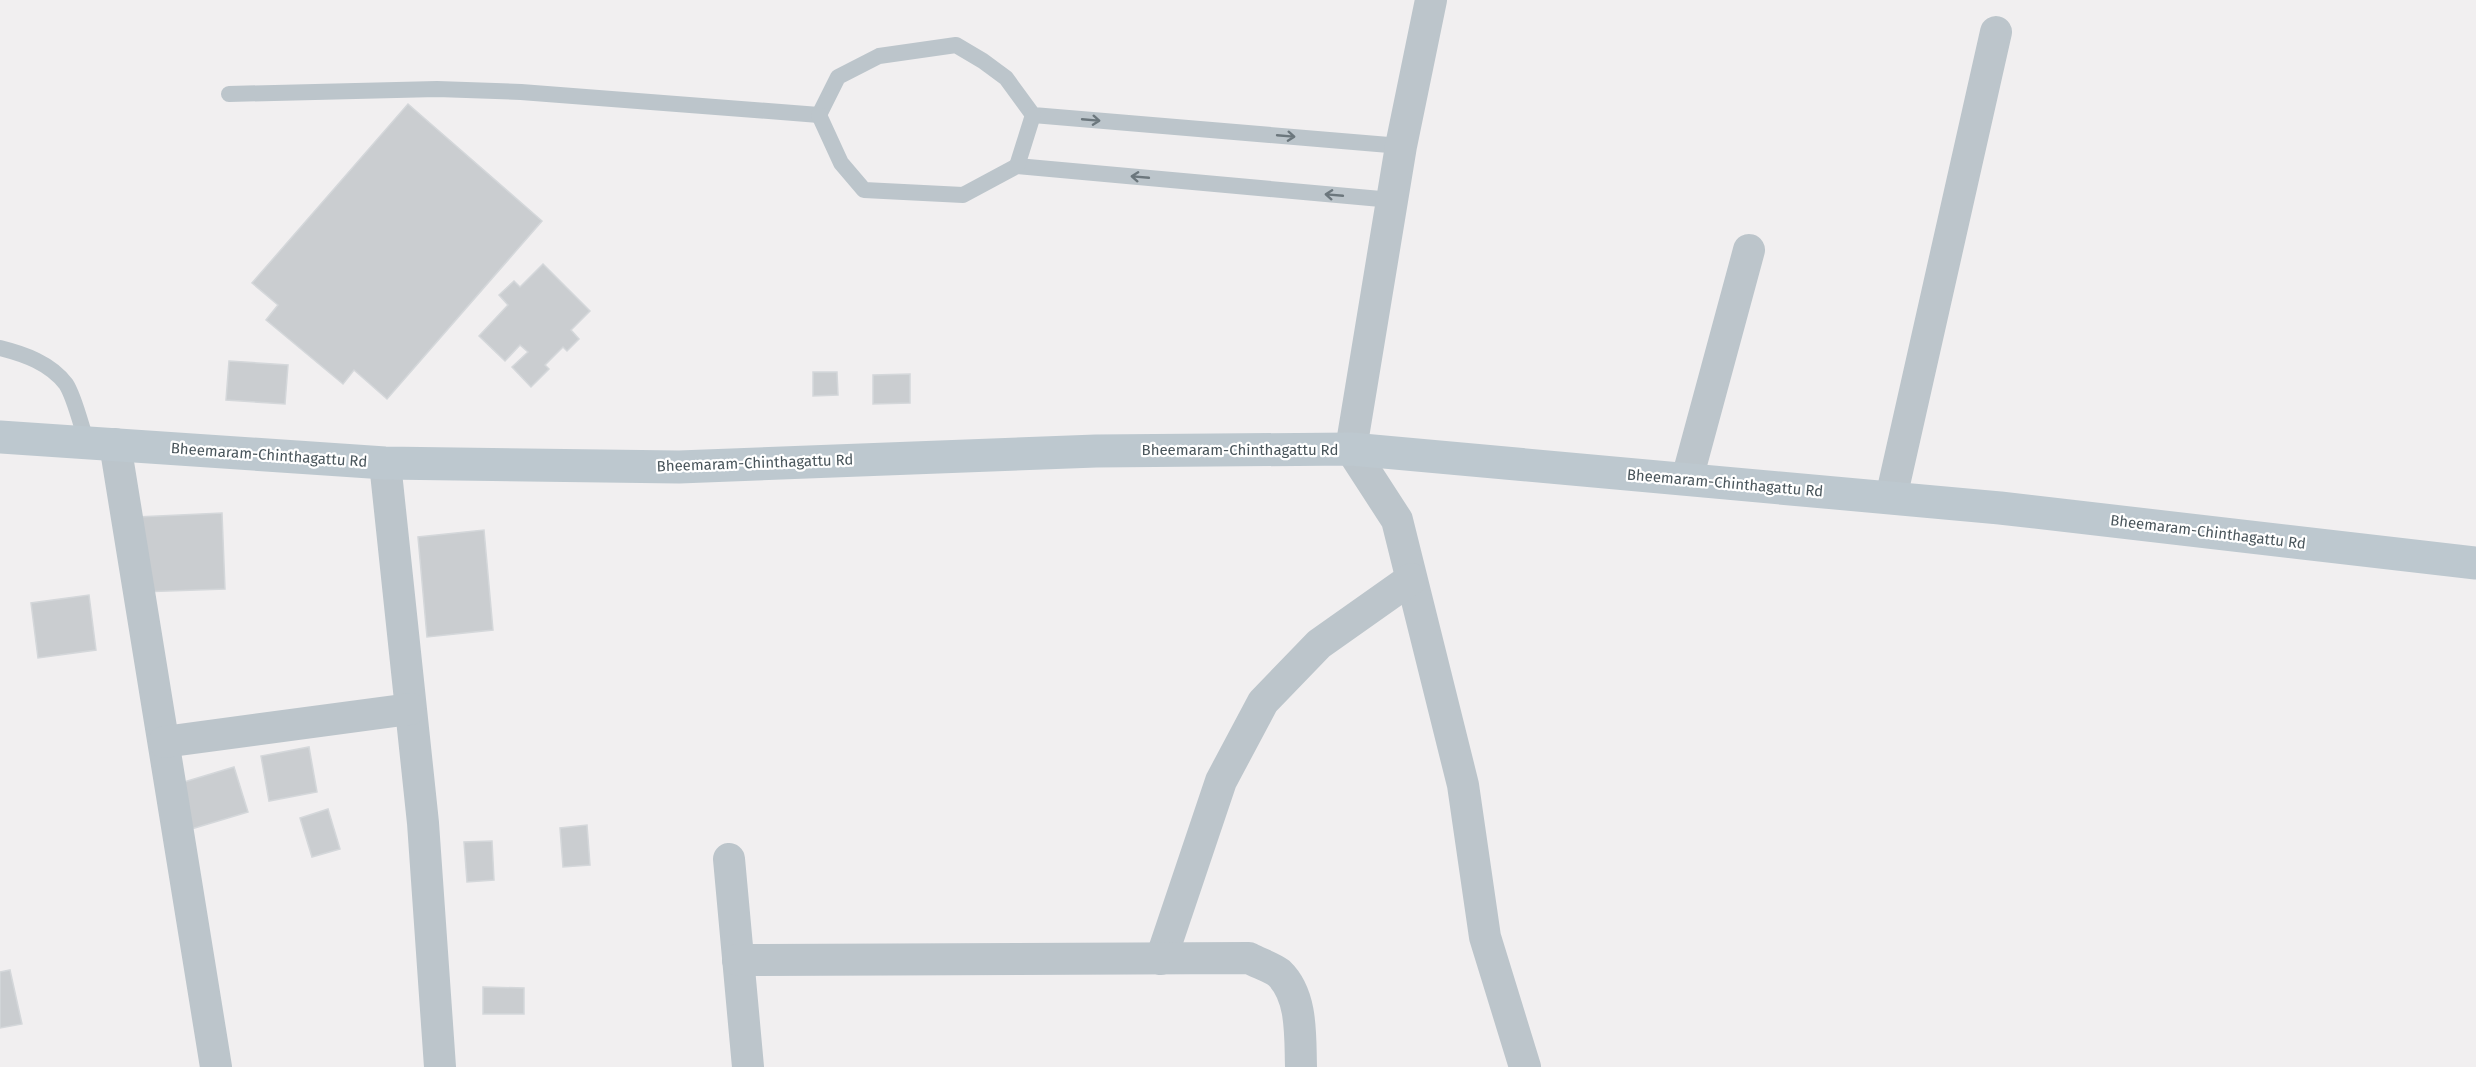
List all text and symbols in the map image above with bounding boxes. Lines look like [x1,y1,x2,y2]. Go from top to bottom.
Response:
one-way arrow [1081,115,1101,126]
one-way arrow [1275,131,1295,142]
one-way arrow [1130,171,1150,182]
one-way arrow [1324,189,1344,200]
street label: Bheemaram-Chinthagattu Rd [170,439,368,471]
street label: Bheemaram-Chinthagattu Rd [1142,441,1338,459]
street label: Bheemaram-Chinthagattu Rd [656,451,854,475]
street label: Bheemaram-Chinthagattu Rd [1626,465,1824,501]
street label: Bheemaram-Chinthagattu Rd [2109,511,2307,553]

